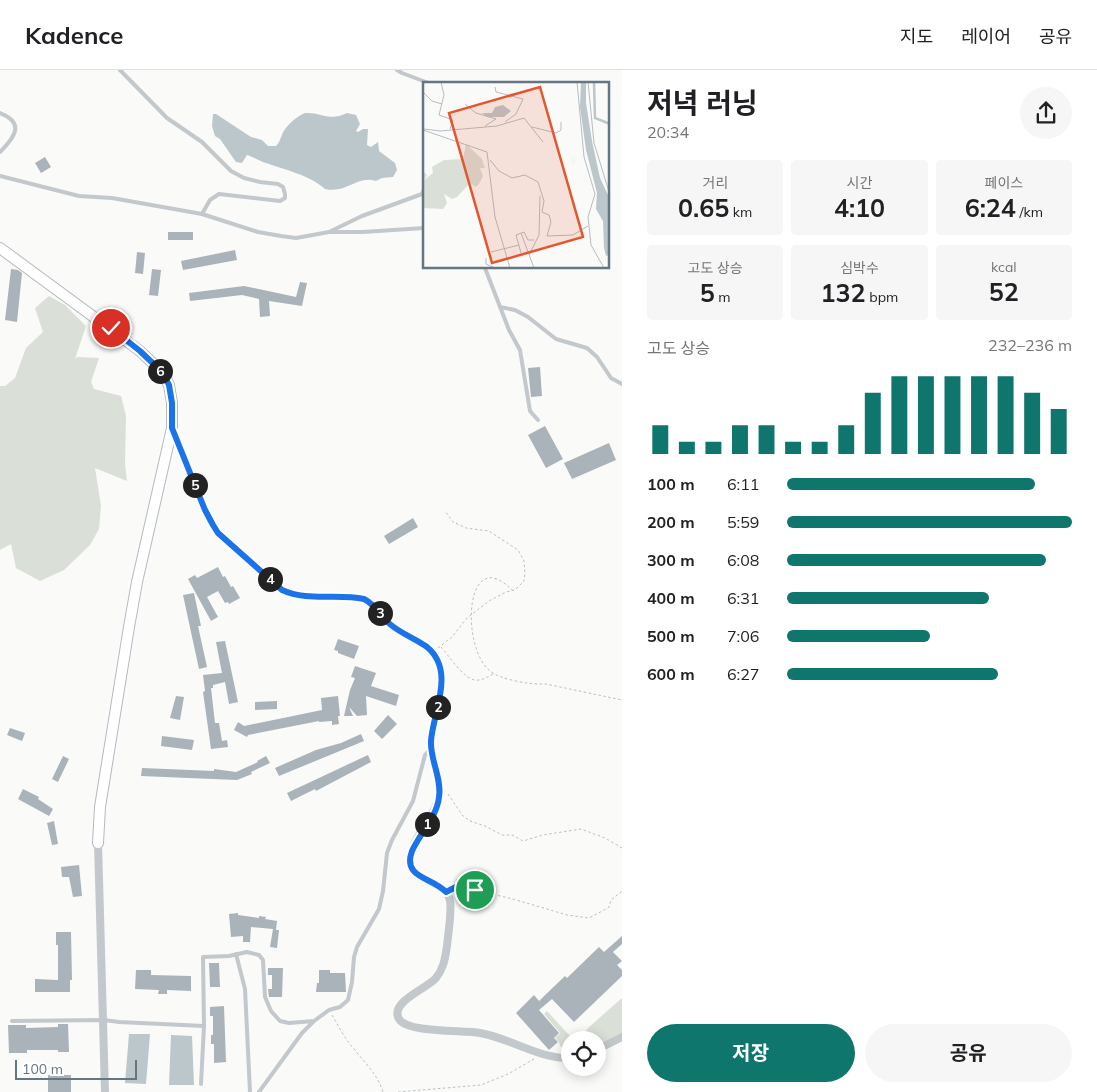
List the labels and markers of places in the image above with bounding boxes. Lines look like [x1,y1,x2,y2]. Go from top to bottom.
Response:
pin [90,307,132,349]
pin: 6 [148,358,172,384]
pin: 5 [182,472,208,498]
pin: 4 [258,566,282,592]
pin: 3 [368,600,392,626]
pin: 2 [426,694,450,720]
pin: 1 [414,812,440,836]
pin [454,869,496,911]

